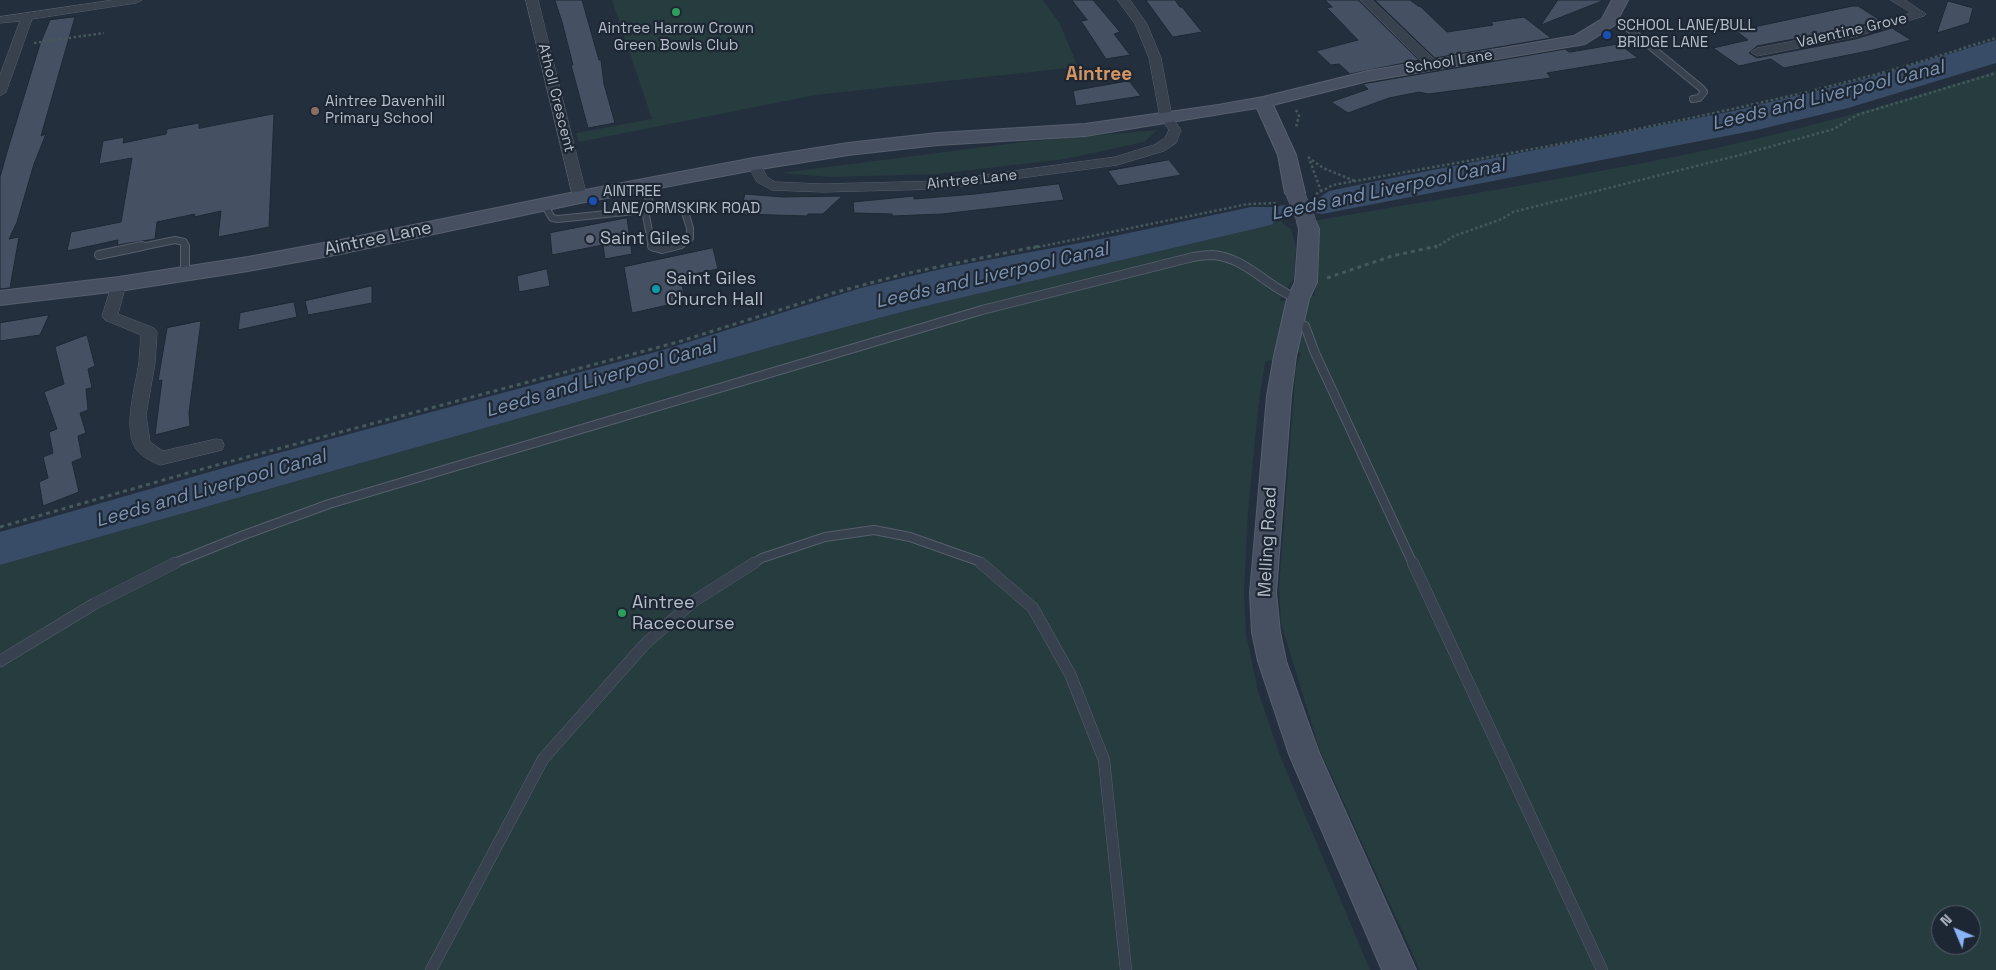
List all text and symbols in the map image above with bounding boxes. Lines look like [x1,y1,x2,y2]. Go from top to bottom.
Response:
marker: Aintree Harrow Crown Green Bowls Club [670,6,682,18]
street label: Valentine Grove [1795,10,1909,52]
place label: SCHOOL LANE/BULL BRIDGE LANE [1617,17,1756,52]
place label: Aintree Harrow Crown Green Bowls Club [598,20,754,55]
marker: SCHOOL LANE/BULL BRIDGE LANE [1601,29,1613,41]
street label: Atholl Crescent [534,42,578,154]
street label: School Lane [1404,46,1494,78]
water label: Leeds and Liverpool Canal [1710,56,1946,136]
district label: Aintree [1066,64,1132,86]
place label: Aintree Davenhill Primary School [325,93,445,128]
marker: Aintree Davenhill Primary School [309,105,321,117]
water label: Leeds and Liverpool Canal [1269,154,1507,226]
street label: Aintree Lane [926,166,1018,194]
place label: AINTREE LANE/ORMSKIRK ROAD [603,183,760,218]
marker: AINTREE LANE/ORMSKIRK ROAD [587,195,599,207]
street label: Aintree Lane [322,217,434,261]
place label: Saint Giles [600,228,690,250]
marker: Saint Giles [584,233,596,245]
water label: Leeds and Liverpool Canal [873,238,1111,314]
place label: Saint Giles Church Hall [666,268,763,310]
marker: Saint Giles Church Hall [650,283,662,295]
water label: Leeds and Liverpool Canal [483,335,719,423]
water label: Leeds and Liverpool Canal [93,445,329,533]
street label: Melling Road [1254,486,1282,598]
place label: Aintree Racecourse [632,592,735,634]
marker: Aintree Racecourse [616,607,628,619]
north arrow [1931,905,1981,955]
text: N [1936,910,1956,930]

